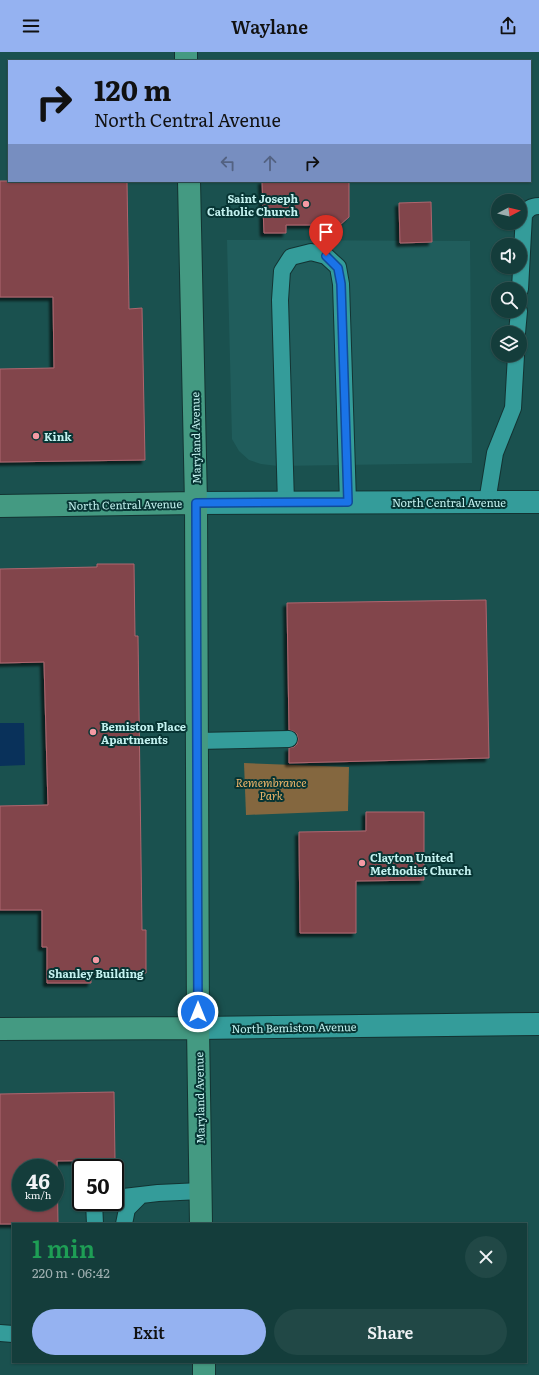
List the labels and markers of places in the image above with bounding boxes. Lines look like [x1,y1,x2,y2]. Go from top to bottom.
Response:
place label: Saint Joseph Catholic Church [207,190,298,219]
marker: Saint Joseph Catholic Church [301,199,311,209]
pin [309,215,343,256]
place label: Kink [44,428,72,444]
marker: Kink [31,431,41,441]
place label: Bemiston Place Apartments [101,718,186,747]
marker: Bemiston Place Apartments [88,727,98,737]
place label: Clayton United Methodist Church [370,849,472,878]
marker: Clayton United Methodist Church [357,858,367,868]
marker: Shanley Building [91,955,101,965]
place label: Shanley Building [48,965,144,981]

